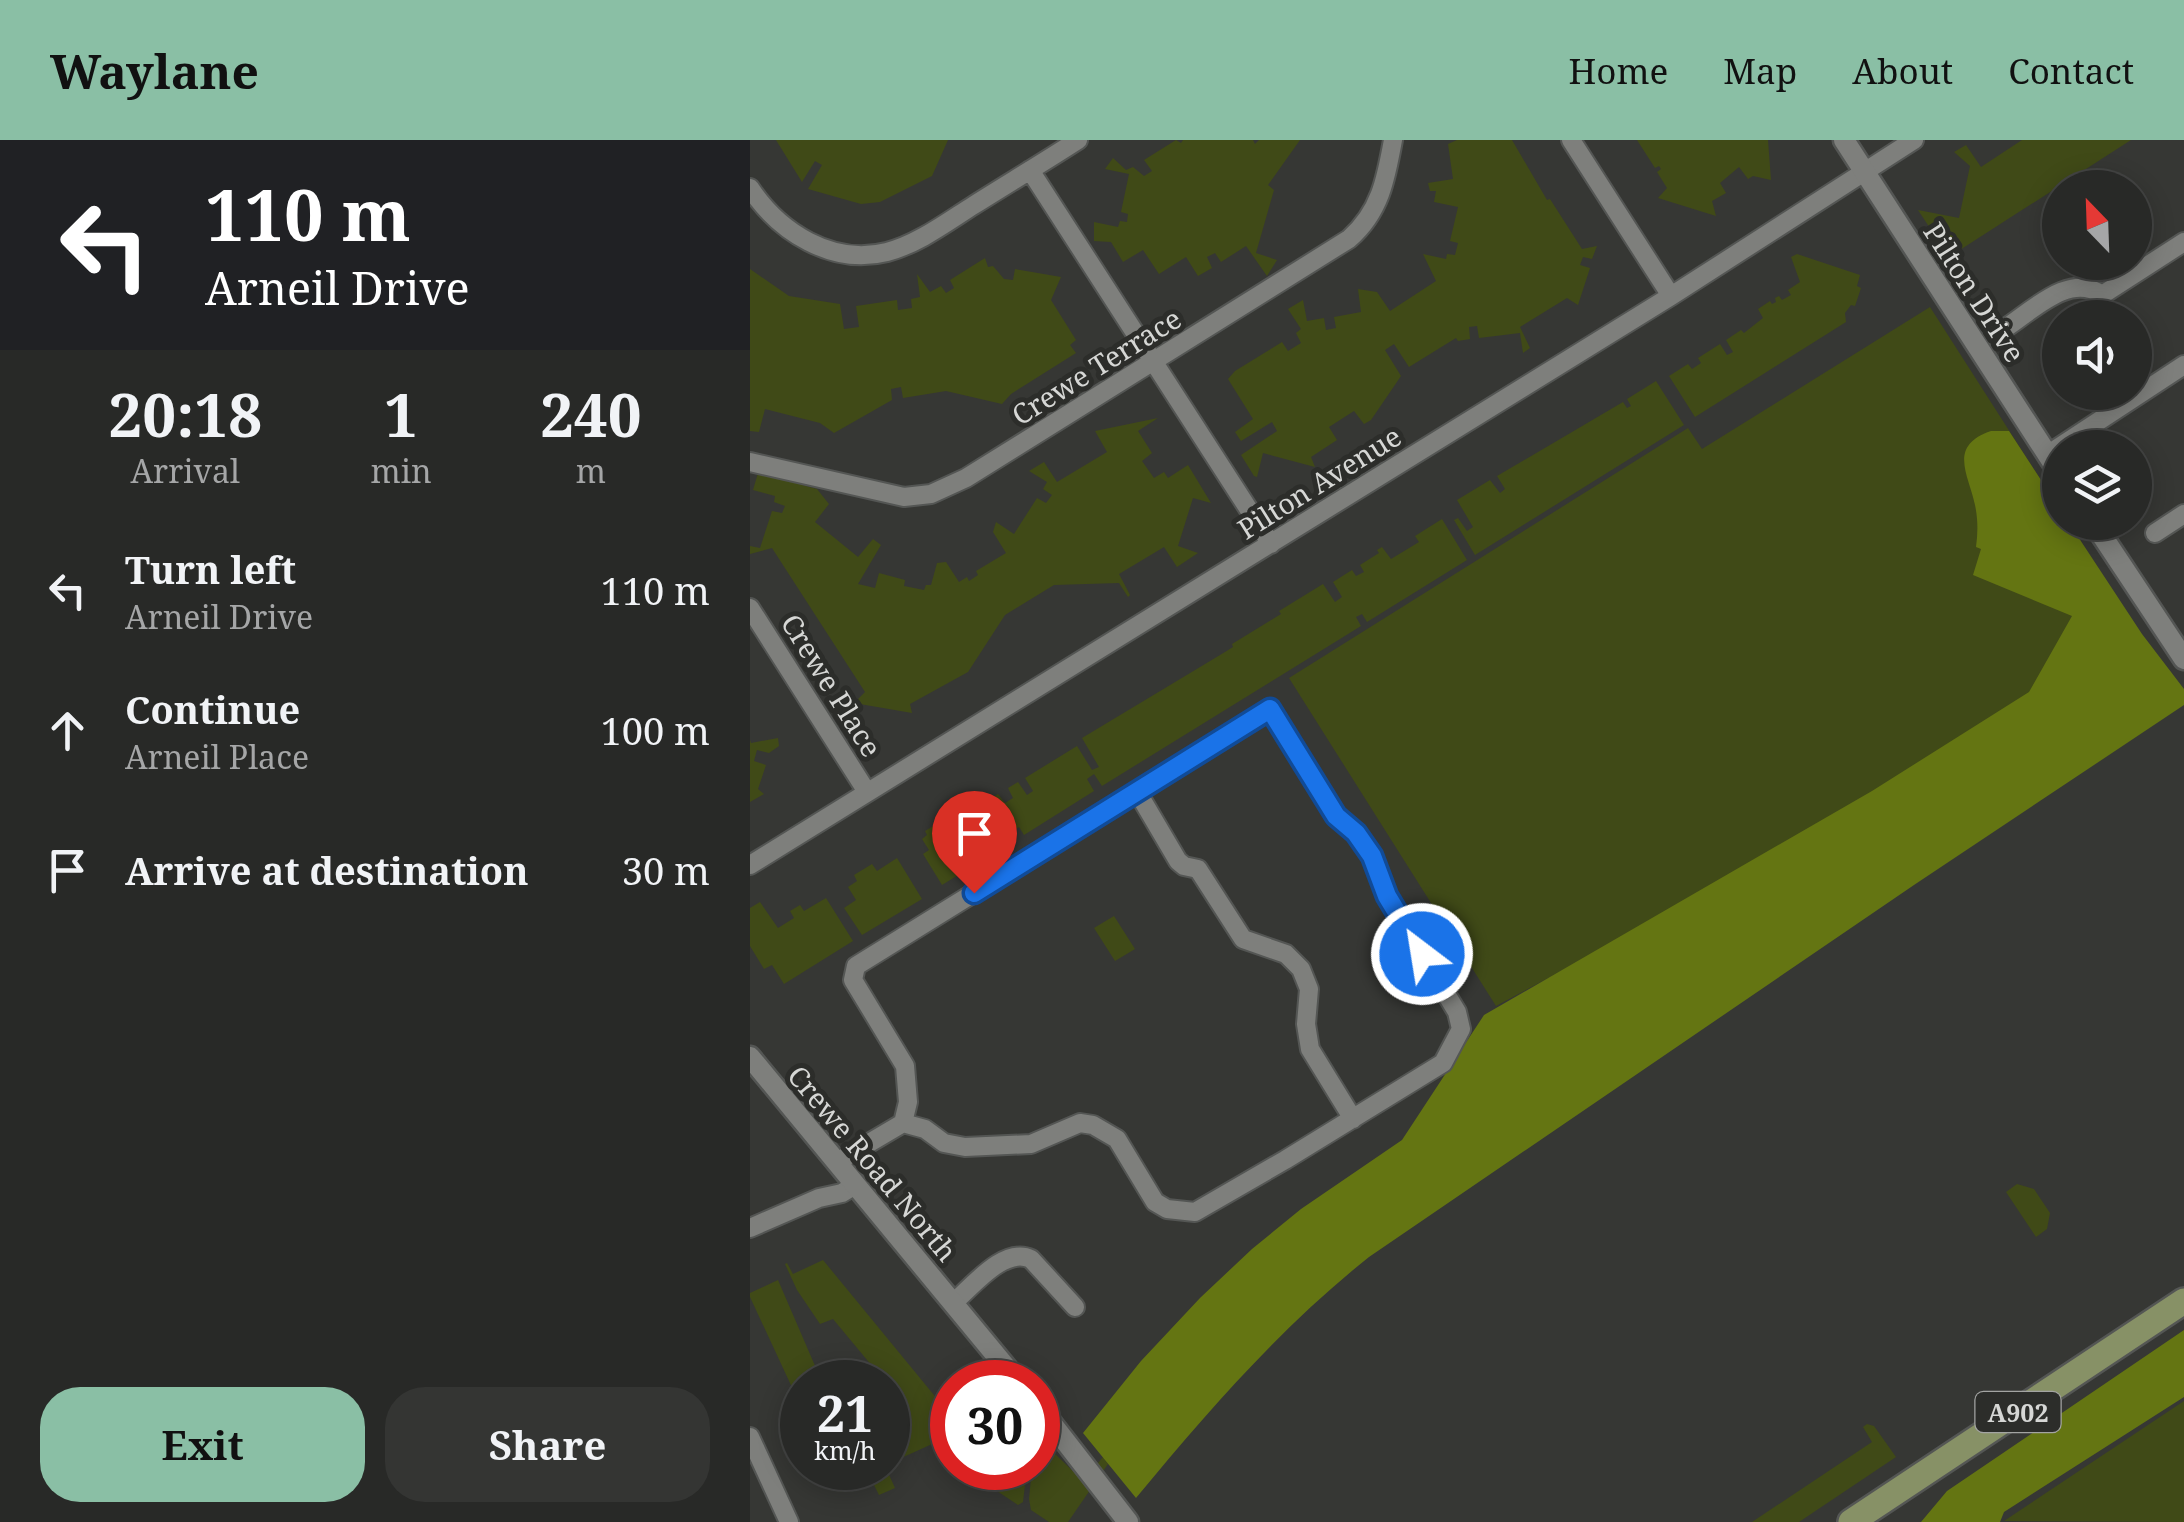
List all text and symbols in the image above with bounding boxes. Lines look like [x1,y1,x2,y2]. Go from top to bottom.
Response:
text: Waylane [50,38,259,103]
text: Home [1568,47,1668,94]
text: Map [1723,47,1797,94]
text: About [1852,47,1953,94]
text: Contact [2008,47,2134,94]
text: 110 m [205,166,411,262]
north arrow [2042,170,2152,280]
map controls [2042,170,2152,540]
icon: left [40,180,170,310]
street label: Pilton Drive [1916,215,2034,369]
text: Arneil Drive [205,257,470,318]
street label: Crewe Terrace [1004,299,1188,433]
button: sound [2042,300,2152,410]
text: 20:18 [108,373,262,455]
text: 1 [384,373,418,455]
text: 240 [540,373,642,455]
street label: Pilton Avenue [1230,417,1408,547]
button: layers [2042,430,2152,540]
text: Arrival [131,449,240,492]
text: min [371,449,432,492]
text: m [576,449,606,492]
text: Turn left [125,543,296,595]
icon: left [40,563,95,618]
text: 110 m [600,564,710,616]
text: Arneil Drive [125,595,313,638]
street label: Crewe Place [773,606,891,764]
text: Continue [125,683,300,735]
icon: ahead [40,703,95,758]
text: 100 m [600,704,710,756]
text: Arneil Place [125,735,309,778]
pin [932,791,1017,894]
icon: arrive [947,806,1002,861]
icon: arrive [40,843,95,898]
text: Arrive at destination [125,844,529,896]
text: 30 m [622,844,710,896]
position arrow [1370,902,1474,1006]
street label: Crewe Road North [780,1057,966,1269]
speed limit sign: 30 [930,1360,1060,1490]
text: 21 [817,1379,873,1447]
button: Exit [40,1387,365,1502]
button: Share [385,1387,710,1502]
road number: A902 [1976,1392,2060,1432]
text: km/h [814,1433,876,1467]

